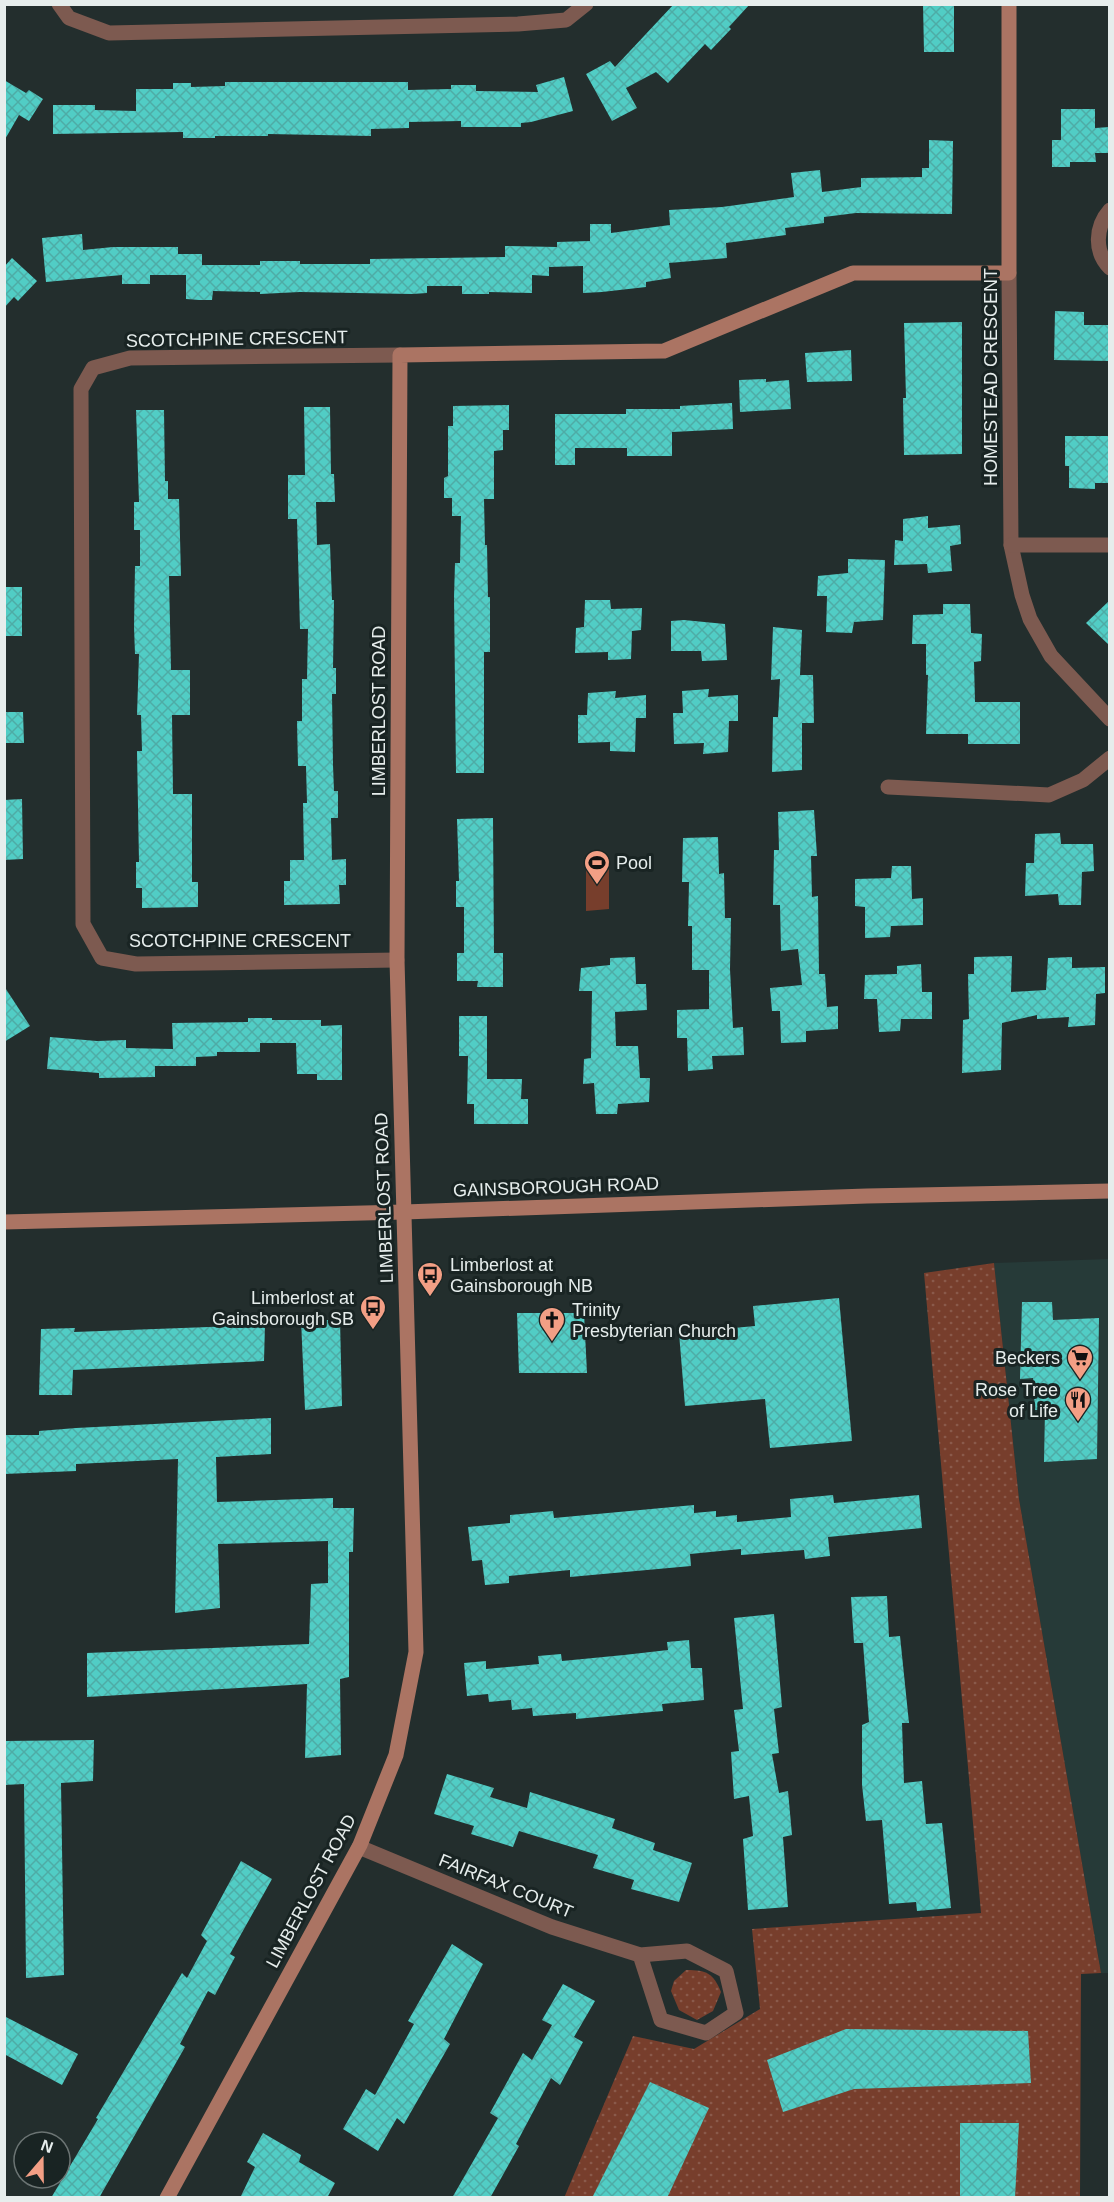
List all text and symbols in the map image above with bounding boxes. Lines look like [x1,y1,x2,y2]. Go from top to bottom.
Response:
street label: HOMESTEAD CRESCENT [981,268,1001,486]
street label: SCOTCHPINE CRESCENT [126,327,348,351]
street label: LIMBERLOST ROAD [369,626,389,796]
sports icon: Pool [582,848,612,886]
place label: Pool [616,853,652,873]
street label: SCOTCHPINE CRESCENT [129,931,351,951]
street label: LIMBERLOST ROAD [371,1112,397,1284]
street label: GAINSBOROUGH ROAD [453,1173,659,1201]
place label: Limberlost at Gainsborough NB [450,1255,593,1296]
bus stop icon: Limberlost at Gainsborough NB [415,1260,445,1298]
place label: Limberlost at Gainsborough SB [212,1288,354,1329]
bus stop icon: Limberlost at Gainsborough SB [358,1293,388,1331]
place label: Trinity Presbyterian Church [572,1300,736,1341]
church icon: Trinity Presbyterian Church [537,1305,567,1343]
supermarket icon: Beckers [1065,1343,1095,1381]
place label: Beckers [995,1348,1060,1368]
place label: Rose Tree of Life [975,1380,1058,1421]
restaurant icon: Rose Tree of Life [1063,1385,1093,1423]
street label: LIMBERLOST ROAD [262,1811,360,1971]
street label: FAIRFAX COURT [436,1850,576,1922]
north arrow [12,2130,72,2190]
text: N [39,2136,55,2156]

